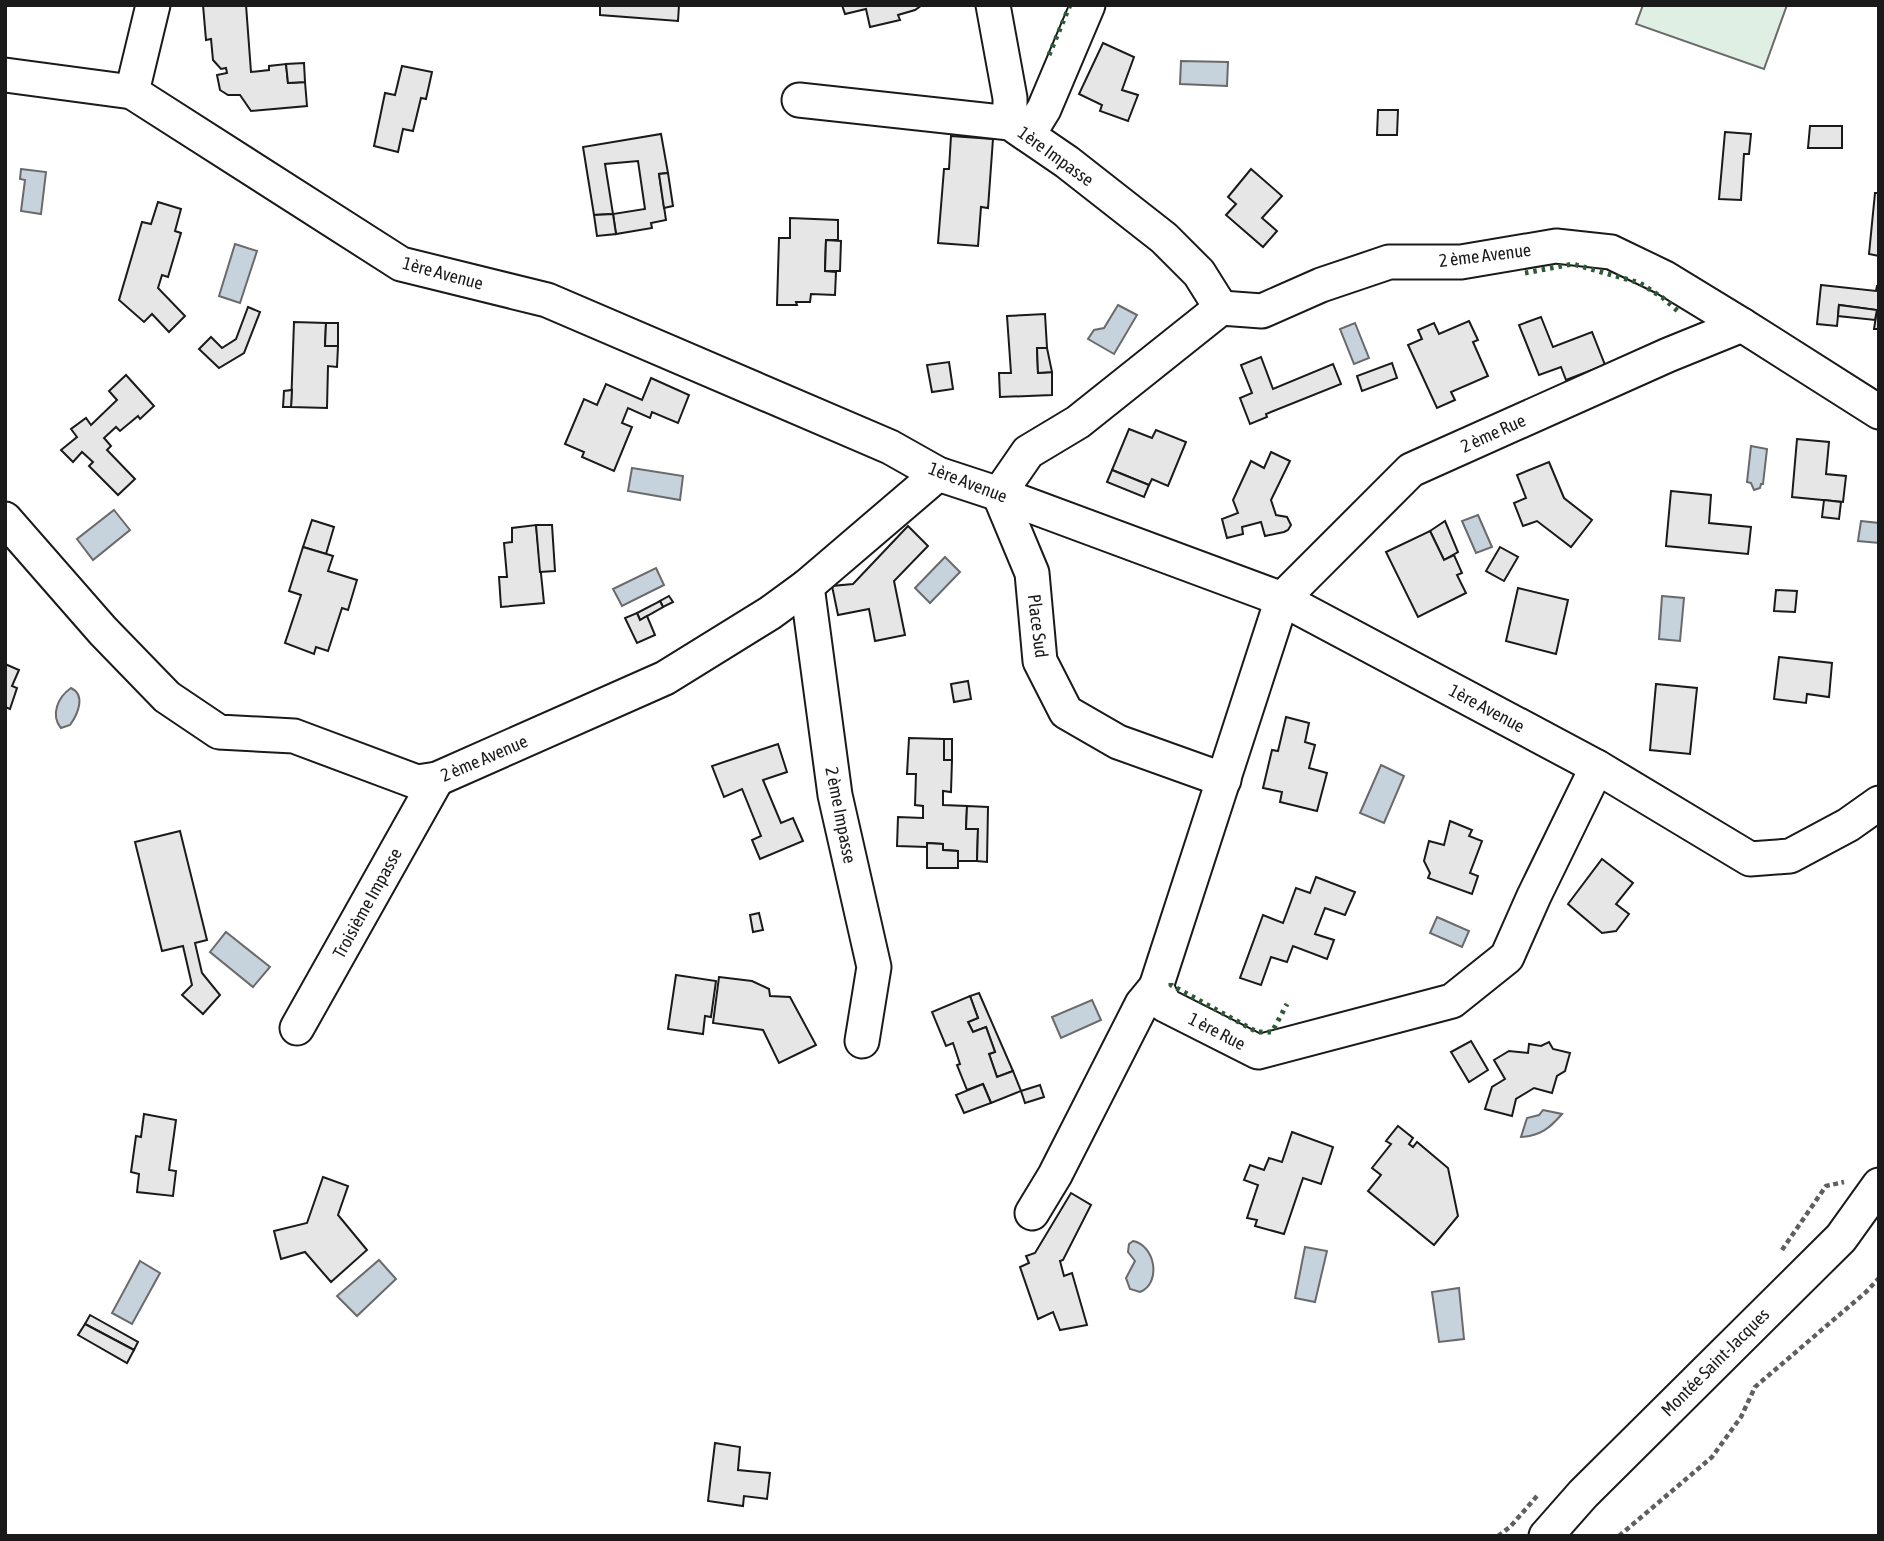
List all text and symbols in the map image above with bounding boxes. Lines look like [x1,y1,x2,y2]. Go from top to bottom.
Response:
street label: 1ère Impasse [1014,122,1098,190]
street label: 2 ème Avenue [1438,239,1532,271]
street label: 1ère Avenue [400,252,486,294]
street label: 2 ème Rue [1457,409,1529,457]
street label: 1ère Avenue [926,457,1010,507]
street label: Place Sud [1024,593,1052,659]
street label: 1ère Avenue [1446,679,1528,737]
street label: 2 ème Avenue [437,730,531,786]
street label: 2 ème Impasse [821,765,861,865]
street label: Troisième Impasse [328,844,406,962]
street label: 1 ère Rue [1185,1008,1249,1054]
street label: Montée Saint-Jacques [1657,1304,1773,1420]

